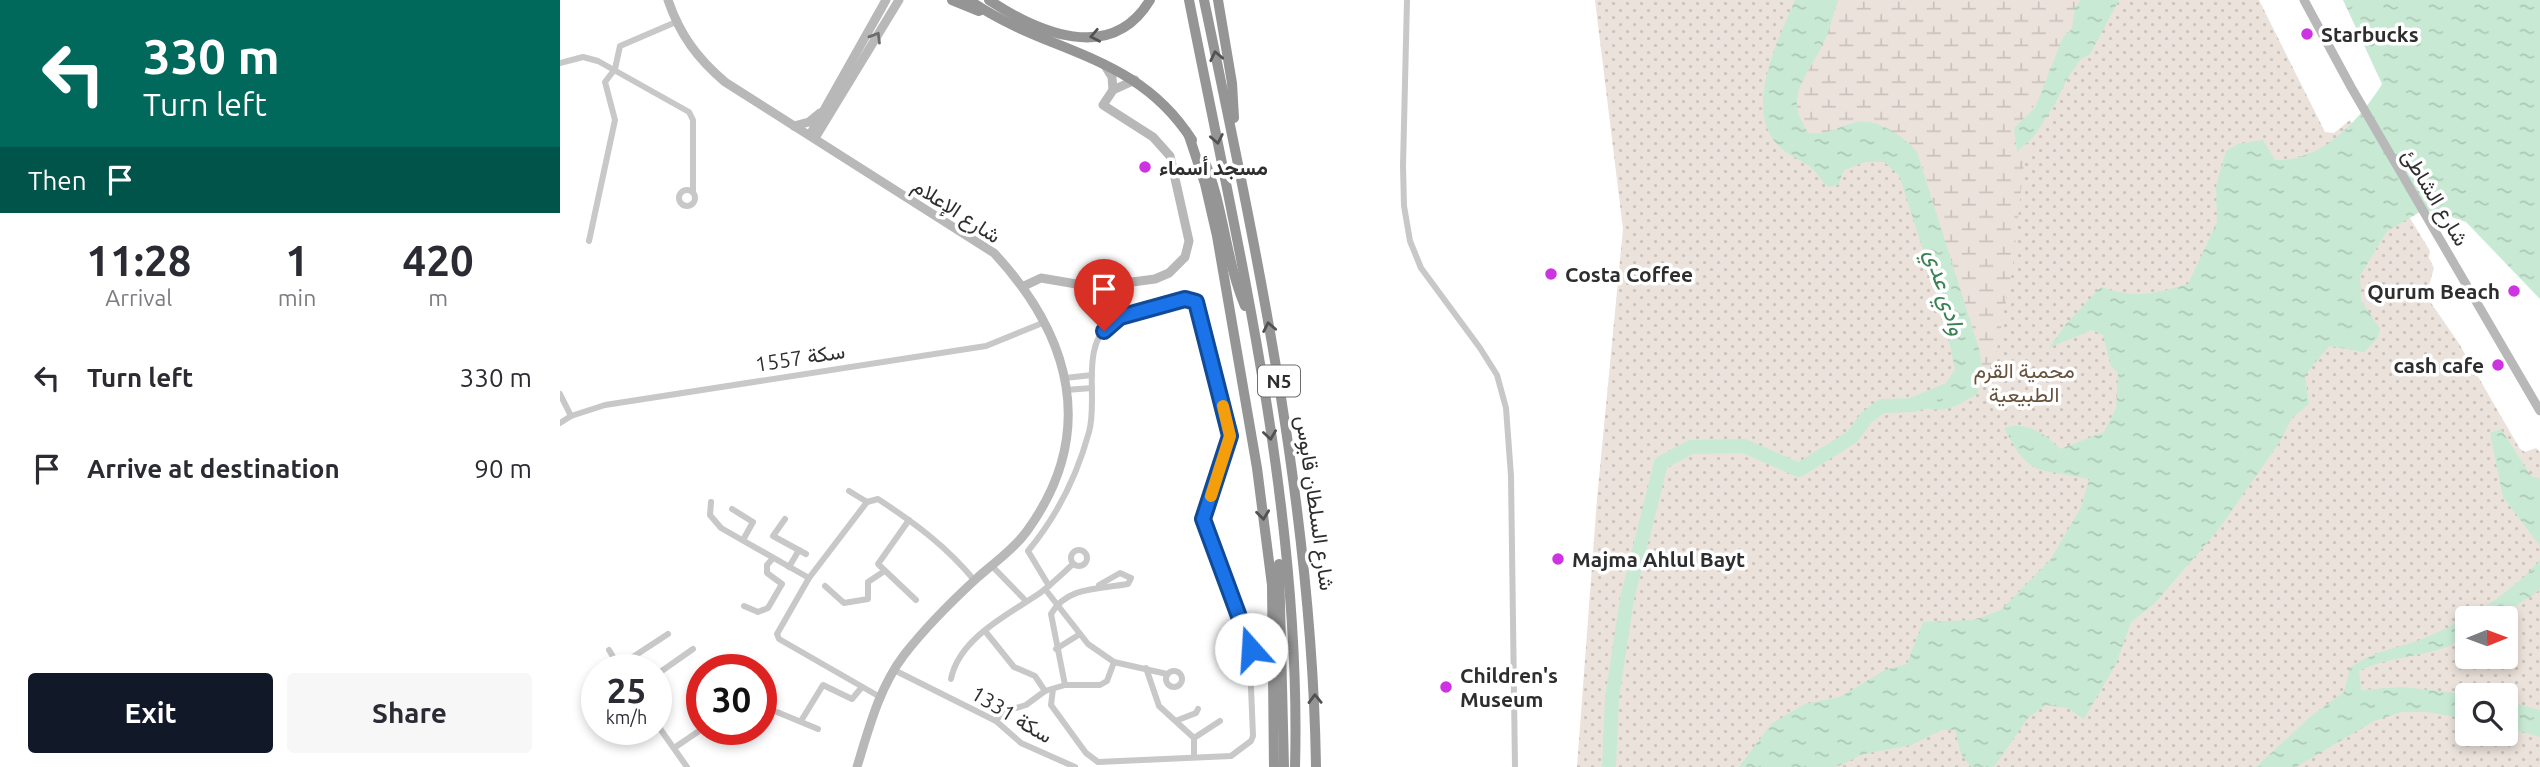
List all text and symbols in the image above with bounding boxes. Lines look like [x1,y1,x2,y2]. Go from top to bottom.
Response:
place label: Starbucks [2321,22,2419,46]
marker: Starbucks [2299,26,2315,42]
one-way arrow [1089,27,1101,42]
icon: left [28,28,119,119]
text: 330 m [143,28,280,83]
one-way arrow [867,32,880,45]
one-way arrow [1209,50,1224,62]
text: Turn left [143,86,267,122]
one-way arrow [1208,133,1223,145]
street label: شارع الشاطئ [2395,144,2474,251]
place label: مسجد أسماء [1159,155,1268,180]
marker: مسجد أسماء [1137,159,1153,175]
icon: arrive [101,161,139,199]
text: Then [28,166,87,195]
street label: شارع الإعلام [907,173,1005,250]
text: 11:28 [86,237,191,284]
text: 1 [285,237,309,284]
text: 420 [403,237,474,284]
water label: وادي عدي [1914,246,1971,340]
pin [1074,259,1134,331]
place label: Costa Coffee [1565,262,1693,286]
marker: Costa Coffee [1543,266,1559,282]
icon: arrive [1085,270,1123,308]
place label: Qurum Beach [2367,279,2500,303]
marker: Qurum Beach [2506,283,2522,299]
text: Arrival [105,285,172,310]
text: min [278,285,316,310]
text: m [428,285,448,310]
one-way arrow [1262,322,1277,333]
street label: سكة 1557 [753,338,847,376]
place label: cash cafe [2394,353,2484,377]
marker: cash cafe [2490,357,2506,373]
park label: محمية القرم الطبيعية [1973,358,2075,407]
icon: left [28,359,66,397]
text: Turn left [87,363,193,392]
text: 330 m [460,363,532,392]
road number: N5 [1258,366,1300,396]
street label: شارع السلطان قابوس [1289,414,1340,592]
one-way arrow [1263,429,1278,441]
icon: arrive [28,450,66,488]
text: Arrive at destination [87,454,340,483]
text: 90 m [474,454,532,483]
one-way arrow [1256,509,1271,521]
place label: Majma Ahlul Bayt [1572,547,1745,571]
marker: Majma Ahlul Bayt [1550,551,1566,567]
north arrow [2455,606,2518,668]
map controls [2455,606,2518,746]
position arrow [1214,612,1288,686]
speed limit sign: 30 [686,654,777,745]
place label: Children's Museum [1460,663,1558,711]
text: 25 [607,670,646,710]
button: Exit [28,673,273,753]
button: Share [287,673,532,753]
marker: Children's Museum [1438,679,1454,695]
street label: سكة 1331 [967,680,1057,748]
button: search [2455,683,2518,746]
one-way arrow [1307,693,1323,704]
text: km/h [606,707,647,727]

